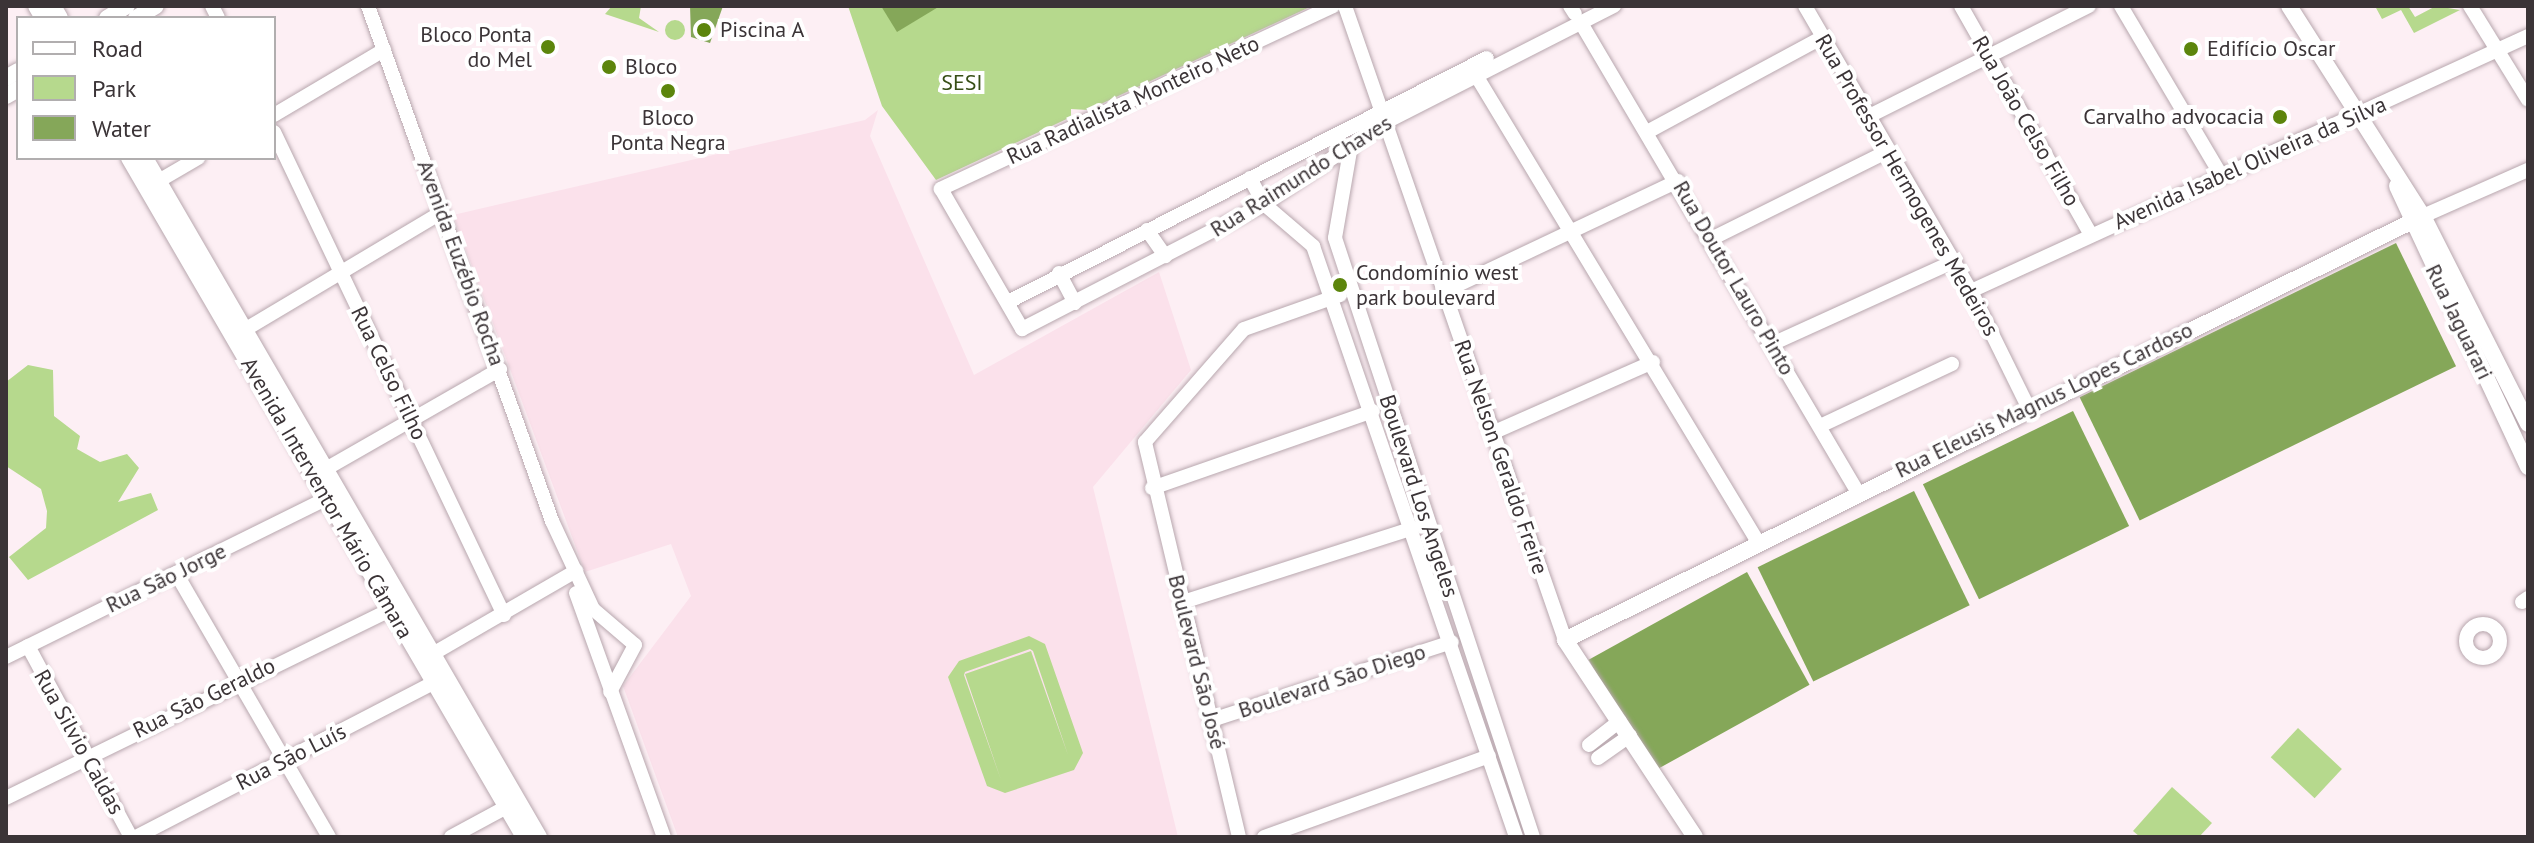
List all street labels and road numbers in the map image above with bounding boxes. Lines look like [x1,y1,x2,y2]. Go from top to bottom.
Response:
street label: Rua Professor Hermogenes Medeiros [1810,29,2004,341]
street label: Rua Radialista Monteiro Neto [1003,30,1263,170]
street label: Rua João Celso Filho [1967,31,2085,211]
street label: Avenida Isabel Oliveira da Silva [2110,91,2390,235]
street label: Rua Raimundo Chaves [1205,109,1397,243]
street label: Avenida Euzébio Rocha [412,157,510,369]
street label: Rua Doutor Lauro Pinto [1668,176,1800,380]
street label: Rua Jaguarari [2420,260,2498,384]
street label: Rua Celso Filho [345,302,433,444]
street label: Rua Eleusis Magnus Lopes Cardoso [1891,316,2197,484]
street label: Rua Nelson Geraldo Freire [1448,336,1554,578]
street label: Avenida Interventor Mário Câmara [235,353,419,643]
street label: Boulevard Los Angeles [1374,391,1464,601]
street label: Rua São Jorge [102,538,230,618]
street label: Boulevard São José [1163,572,1231,752]
street label: Boulevard São Diego [1235,638,1429,724]
street label: Rua São Geraldo [129,652,279,744]
street label: Rua Silvio Caldas [28,665,130,819]
street label: Rua São Luís [232,718,350,796]

